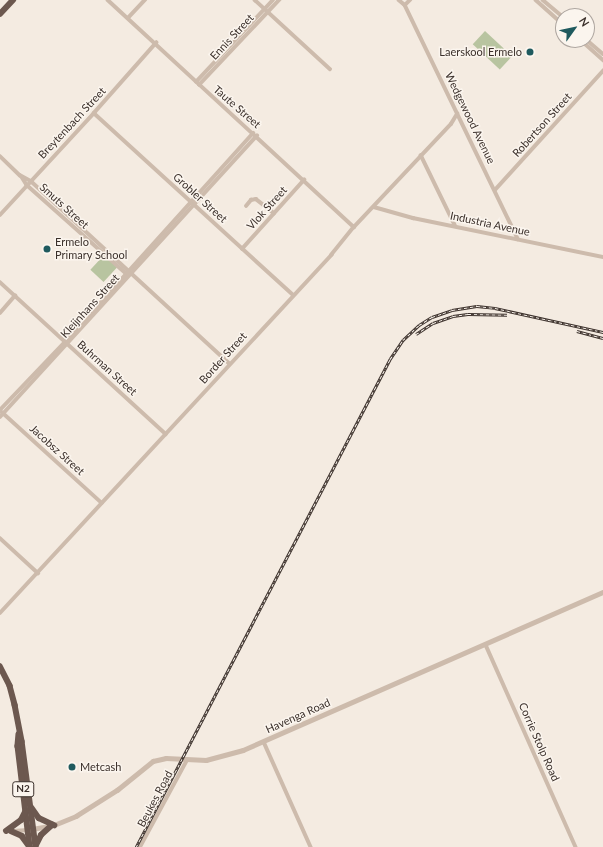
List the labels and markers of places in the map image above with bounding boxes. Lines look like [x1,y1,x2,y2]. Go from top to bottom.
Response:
place label: Laerskool Ermelo [439,45,522,59]
marker: Laerskool Ermelo [525,47,535,57]
place label: Ermelo Primary School [55,236,128,262]
marker: Ermelo Primary School [42,244,52,254]
place label: Metcash [80,760,121,774]
marker: Metcash [67,762,77,772]

